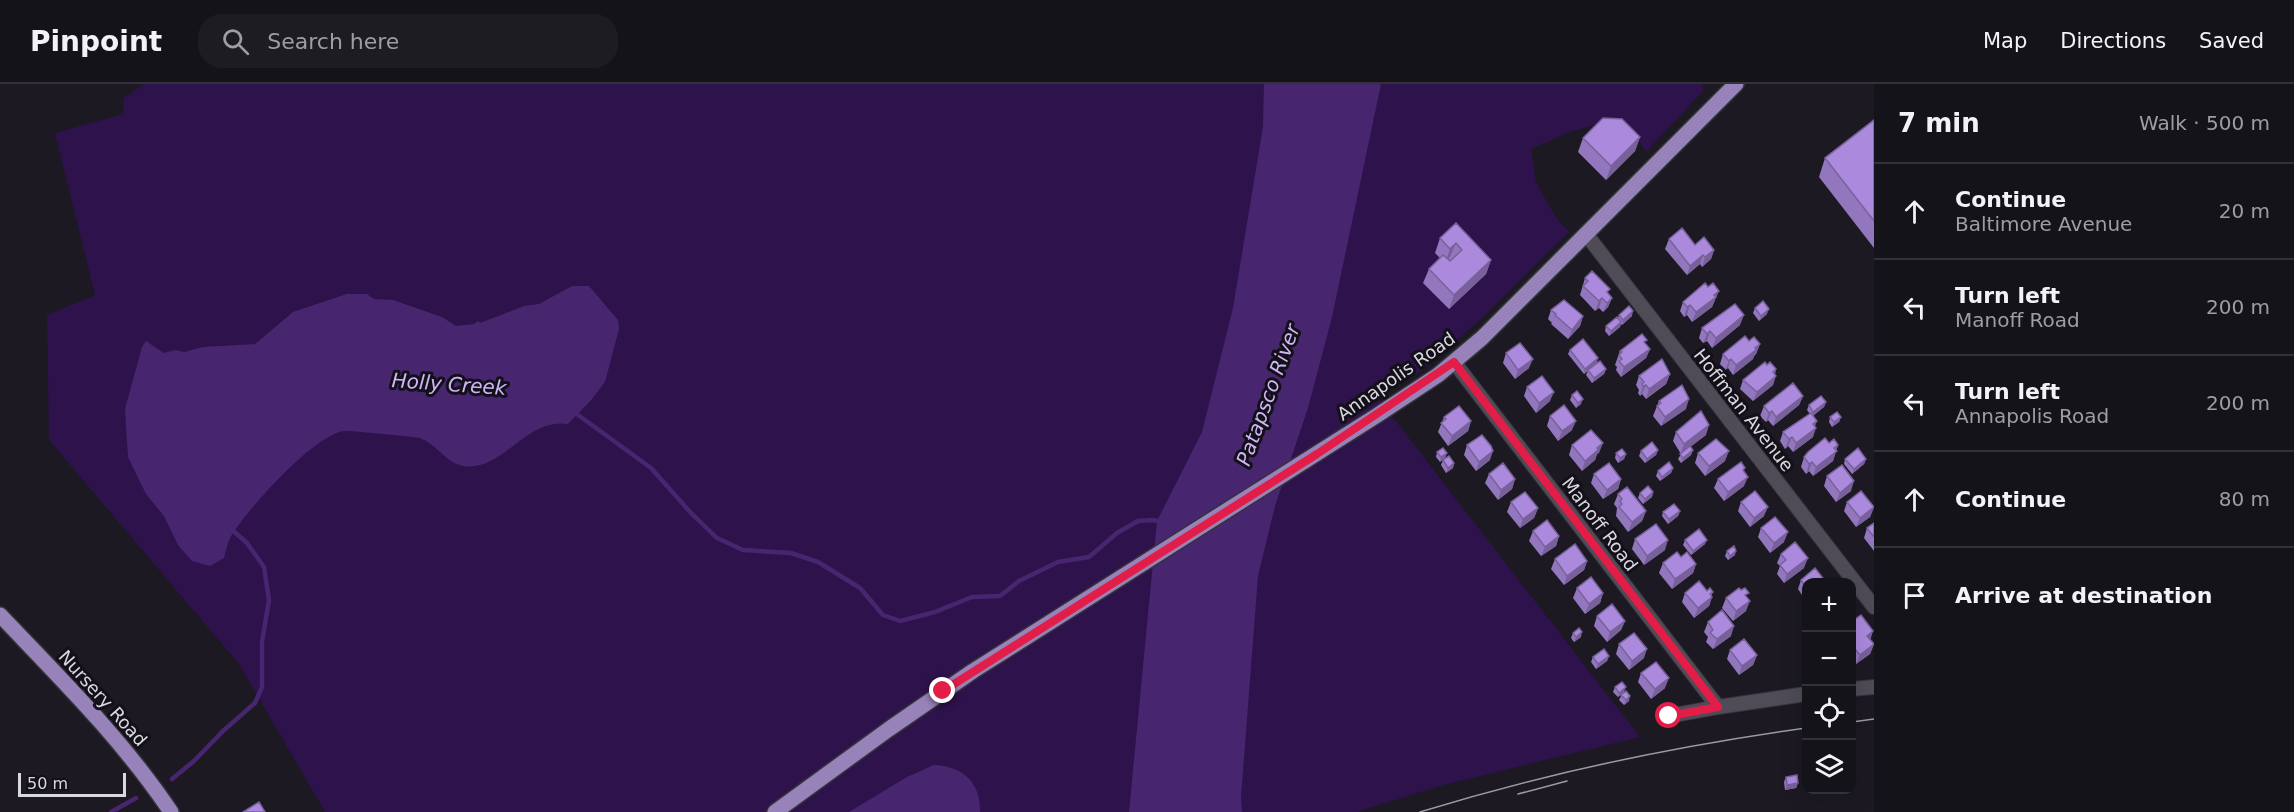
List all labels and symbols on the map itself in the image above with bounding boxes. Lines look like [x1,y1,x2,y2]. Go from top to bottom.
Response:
water label: Patapsco River [1231,319,1305,469]
street label: Annapolis Road [1333,328,1459,424]
street label: Hoffman Avenue [1690,345,1798,475]
water label: Holly Creek [391,368,509,400]
street label: Manoff Road [1558,473,1642,575]
street label: Nursery Road [54,646,152,750]
route end [929,677,955,703]
route start [1655,702,1681,728]
scale bar [18,770,126,798]

